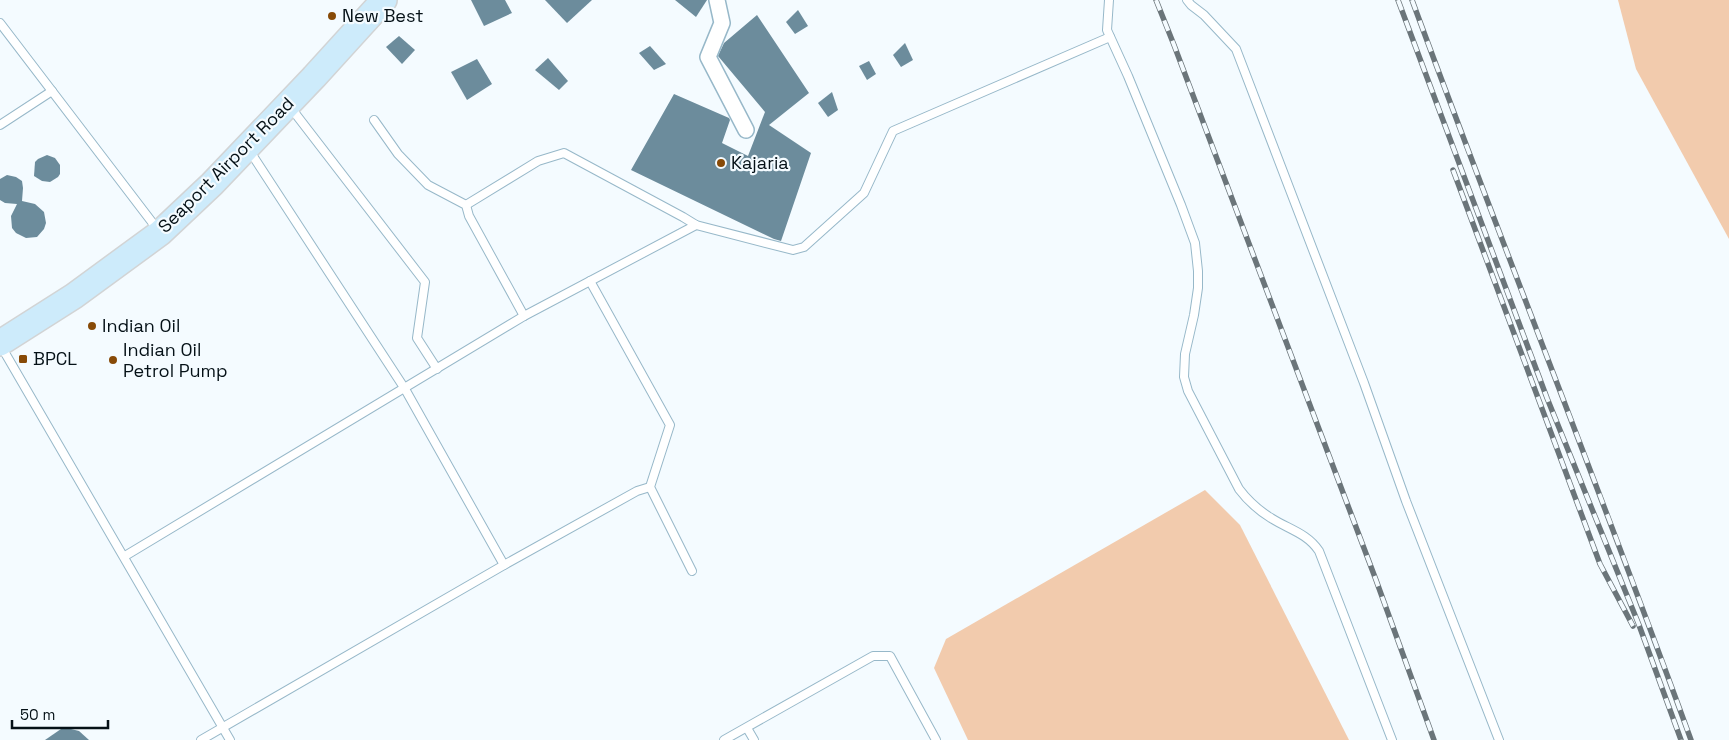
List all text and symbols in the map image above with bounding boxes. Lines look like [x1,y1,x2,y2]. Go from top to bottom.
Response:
place label: New Best [342,4,424,27]
marker: New Best [326,10,338,22]
street label: Seaport Airport Road [153,92,299,238]
place label: Kajaria [731,151,789,174]
marker: Kajaria [715,157,727,169]
place label: Indian Oil [102,314,180,337]
marker: Indian Oil [86,320,98,332]
place label: Indian Oil Petrol Pump [123,338,228,382]
place label: BPCL [33,347,77,370]
marker: BPCL [17,353,29,365]
marker: Indian Oil Petrol Pump [107,354,119,366]
scale bar [12,698,109,730]
text: 50 m [20,705,55,724]

